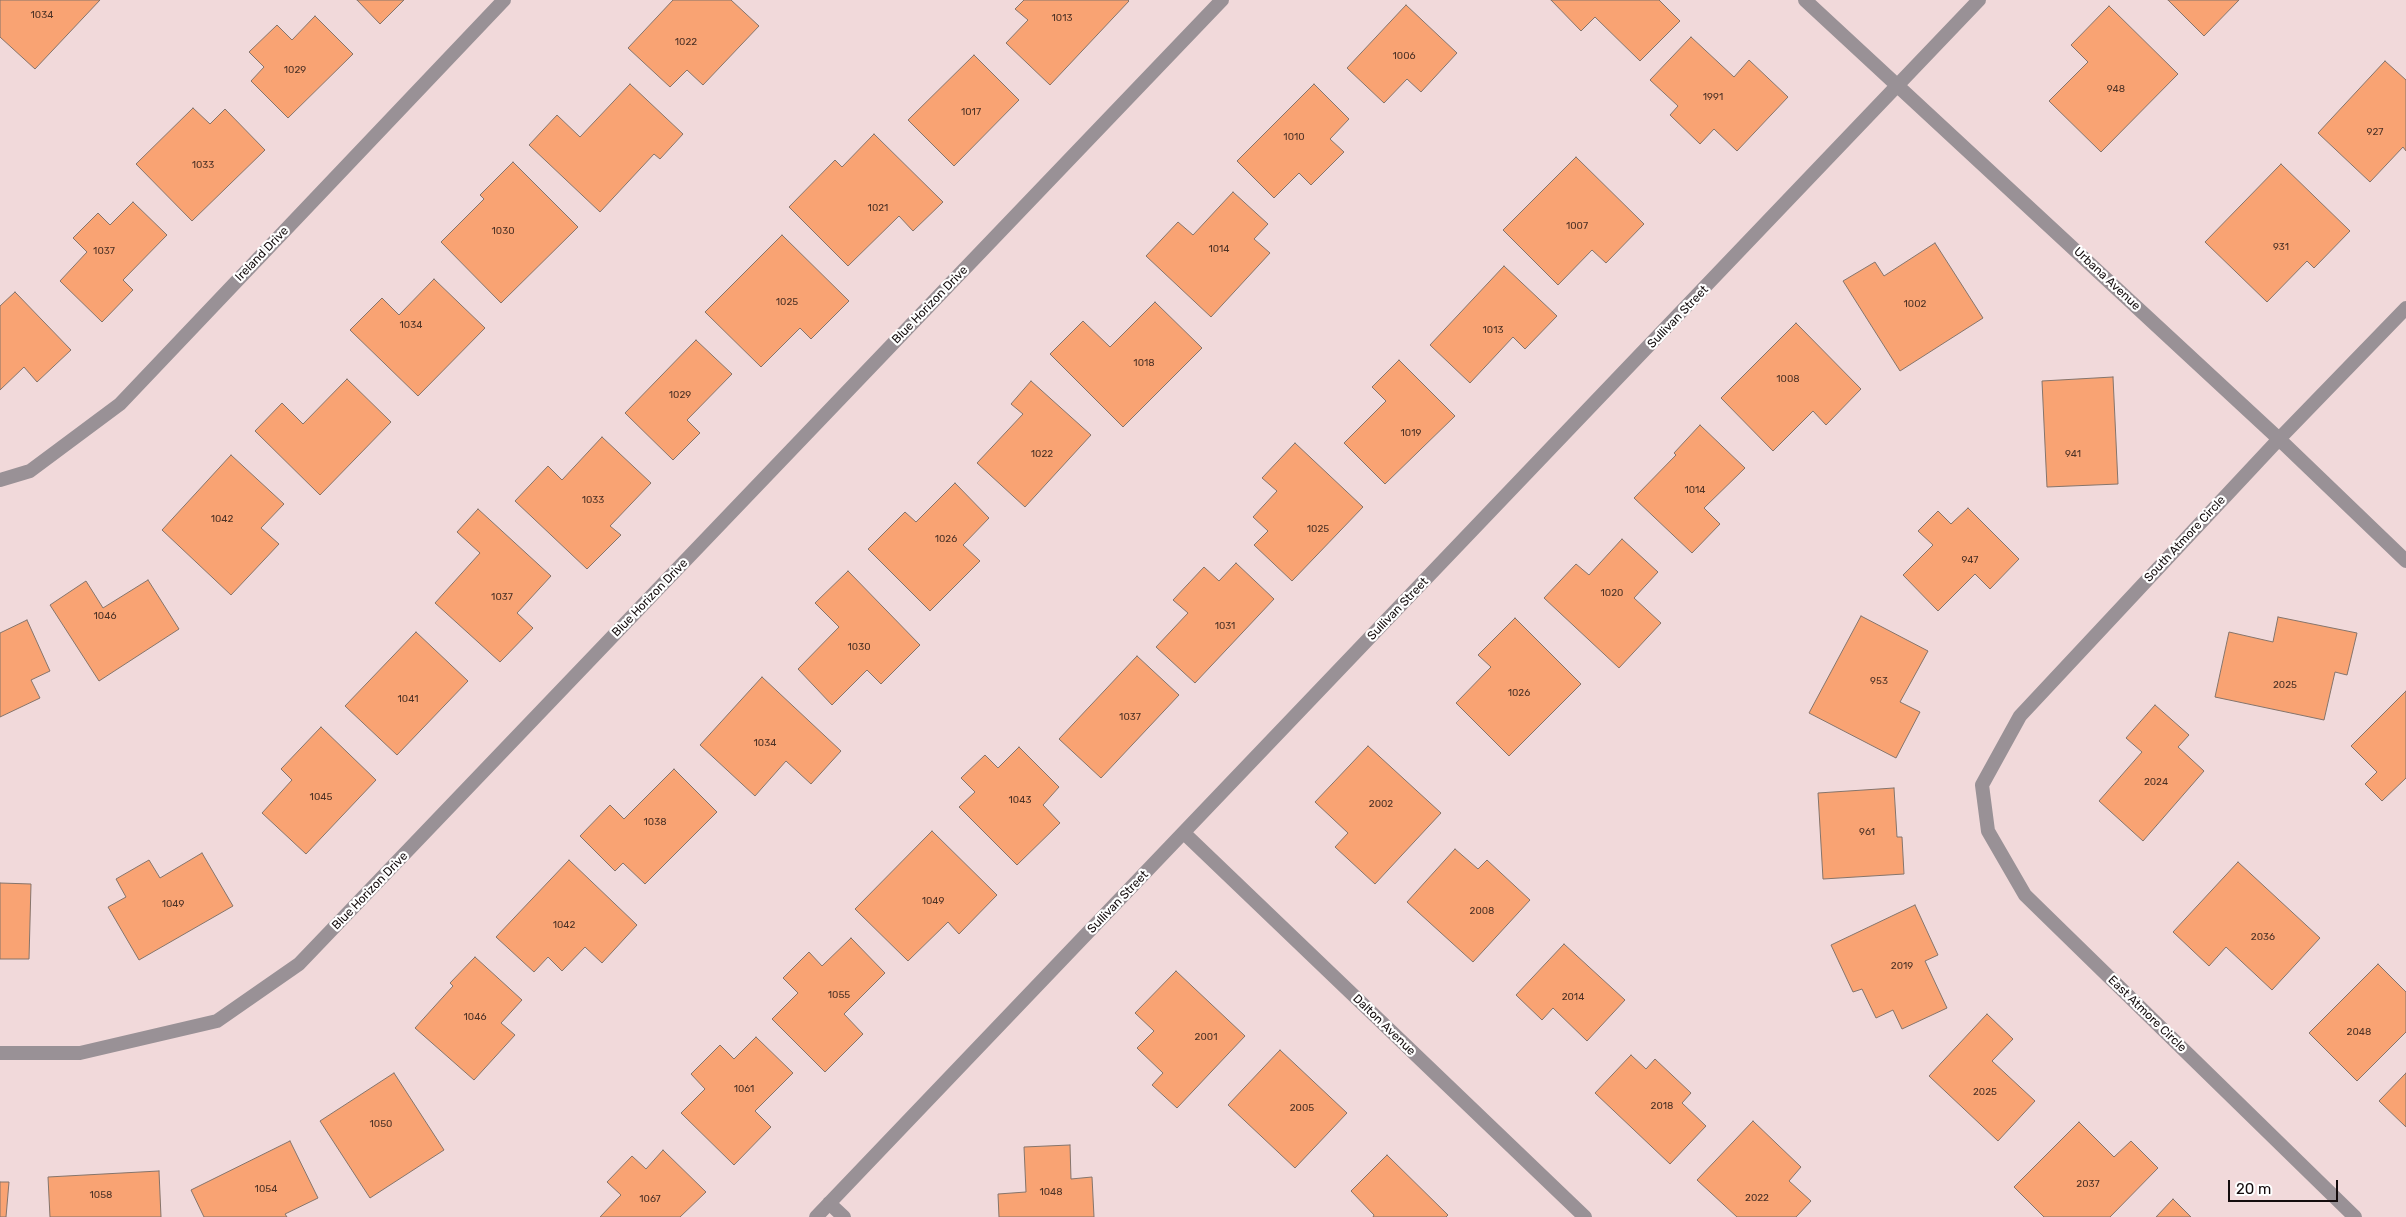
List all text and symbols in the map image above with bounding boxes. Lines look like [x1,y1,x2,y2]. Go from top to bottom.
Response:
house number: 1034 [31,9,53,21]
house number: 1013 [1052,12,1072,24]
house number: 1022 [675,36,697,48]
house number: 1006 [1392,50,1416,62]
house number: 1029 [284,64,306,76]
house number: 948 [2107,83,2125,95]
house number: 1991 [1703,91,1723,103]
house number: 1017 [961,106,981,118]
house number: 927 [2367,126,2383,138]
house number: 1010 [1283,131,1305,143]
house number: 1033 [192,159,214,171]
house number: 1021 [868,202,888,214]
house number: 1007 [1566,220,1588,232]
street label: Ireland Drive [232,224,292,284]
house number: 1030 [492,225,514,237]
house number: 931 [2273,241,2289,253]
house number: 1014 [1208,243,1230,255]
house number: 1037 [93,245,115,257]
street label: Urbana Avenue [2071,245,2143,313]
street label: Blue Horizon Drive [889,263,971,347]
street label: Sullivan Street [1645,283,1711,351]
house number: 1025 [776,296,798,308]
house number: 1002 [1904,298,1926,310]
house number: 1034 [400,319,422,331]
house number: 1013 [1483,324,1503,336]
house number: 1018 [1133,357,1155,369]
house number: 1008 [1776,373,1800,385]
house number: 1029 [669,389,691,401]
house number: 1019 [1401,427,1421,439]
house number: 1022 [1031,448,1053,460]
house number: 941 [2065,448,2081,460]
house number: 1014 [1684,484,1706,496]
street label: South Atmore Circle [2141,493,2229,585]
house number: 1033 [582,494,604,506]
house number: 1042 [211,513,233,525]
house number: 1025 [1307,523,1329,535]
house number: 1026 [935,533,957,545]
house number: 947 [1962,554,1978,566]
street label: Blue Horizon Drive [609,556,691,640]
street label: Sullivan Street [1365,575,1431,643]
house number: 1020 [1601,587,1623,599]
house number: 1037 [491,591,513,603]
house number: 1046 [94,610,116,622]
house number: 1031 [1215,620,1235,632]
house number: 1030 [848,641,870,653]
house number: 953 [1870,675,1888,687]
house number: 2025 [2273,679,2297,691]
house number: 1026 [1508,687,1530,699]
house number: 1041 [398,693,418,705]
house number: 1037 [1119,711,1141,723]
house number: 1034 [754,737,776,749]
house number: 2024 [2144,776,2168,788]
house number: 1045 [310,791,332,803]
house number: 1043 [1009,794,1031,806]
house number: 2002 [1369,798,1393,810]
house number: 1038 [644,816,666,828]
house number: 961 [1859,826,1875,838]
street label: Blue Horizon Drive [329,849,411,933]
street label: Sullivan Street [1085,868,1151,936]
house number: 1049 [922,895,944,907]
house number: 1049 [162,898,184,910]
house number: 2008 [1470,905,1494,917]
house number: 1042 [553,919,575,931]
house number: 2036 [2251,931,2275,943]
house number: 2019 [1891,960,1913,972]
street label: East Atmore Circle [2105,973,2189,1055]
house number: 1055 [828,989,850,1001]
street label: Dalton Avenue [1350,991,1418,1059]
house number: 2014 [1562,991,1584,1003]
house number: 1046 [464,1011,486,1023]
house number: 2048 [2347,1026,2371,1038]
house number: 2001 [1195,1031,1217,1043]
house number: 1061 [734,1083,754,1095]
house number: 2025 [1973,1086,1997,1098]
house number: 2018 [1651,1100,1673,1112]
house number: 2005 [1290,1102,1314,1114]
house number: 1050 [370,1118,392,1130]
scale bar [2231,1170,2341,1202]
house number: 2037 [2076,1178,2100,1190]
text: 20 m [2236,1180,2271,1198]
house number: 1054 [255,1183,277,1195]
house number: 1048 [1039,1186,1063,1198]
house number: 1058 [90,1189,112,1201]
house number: 2022 [1745,1192,1769,1204]
house number: 1067 [639,1193,661,1205]

